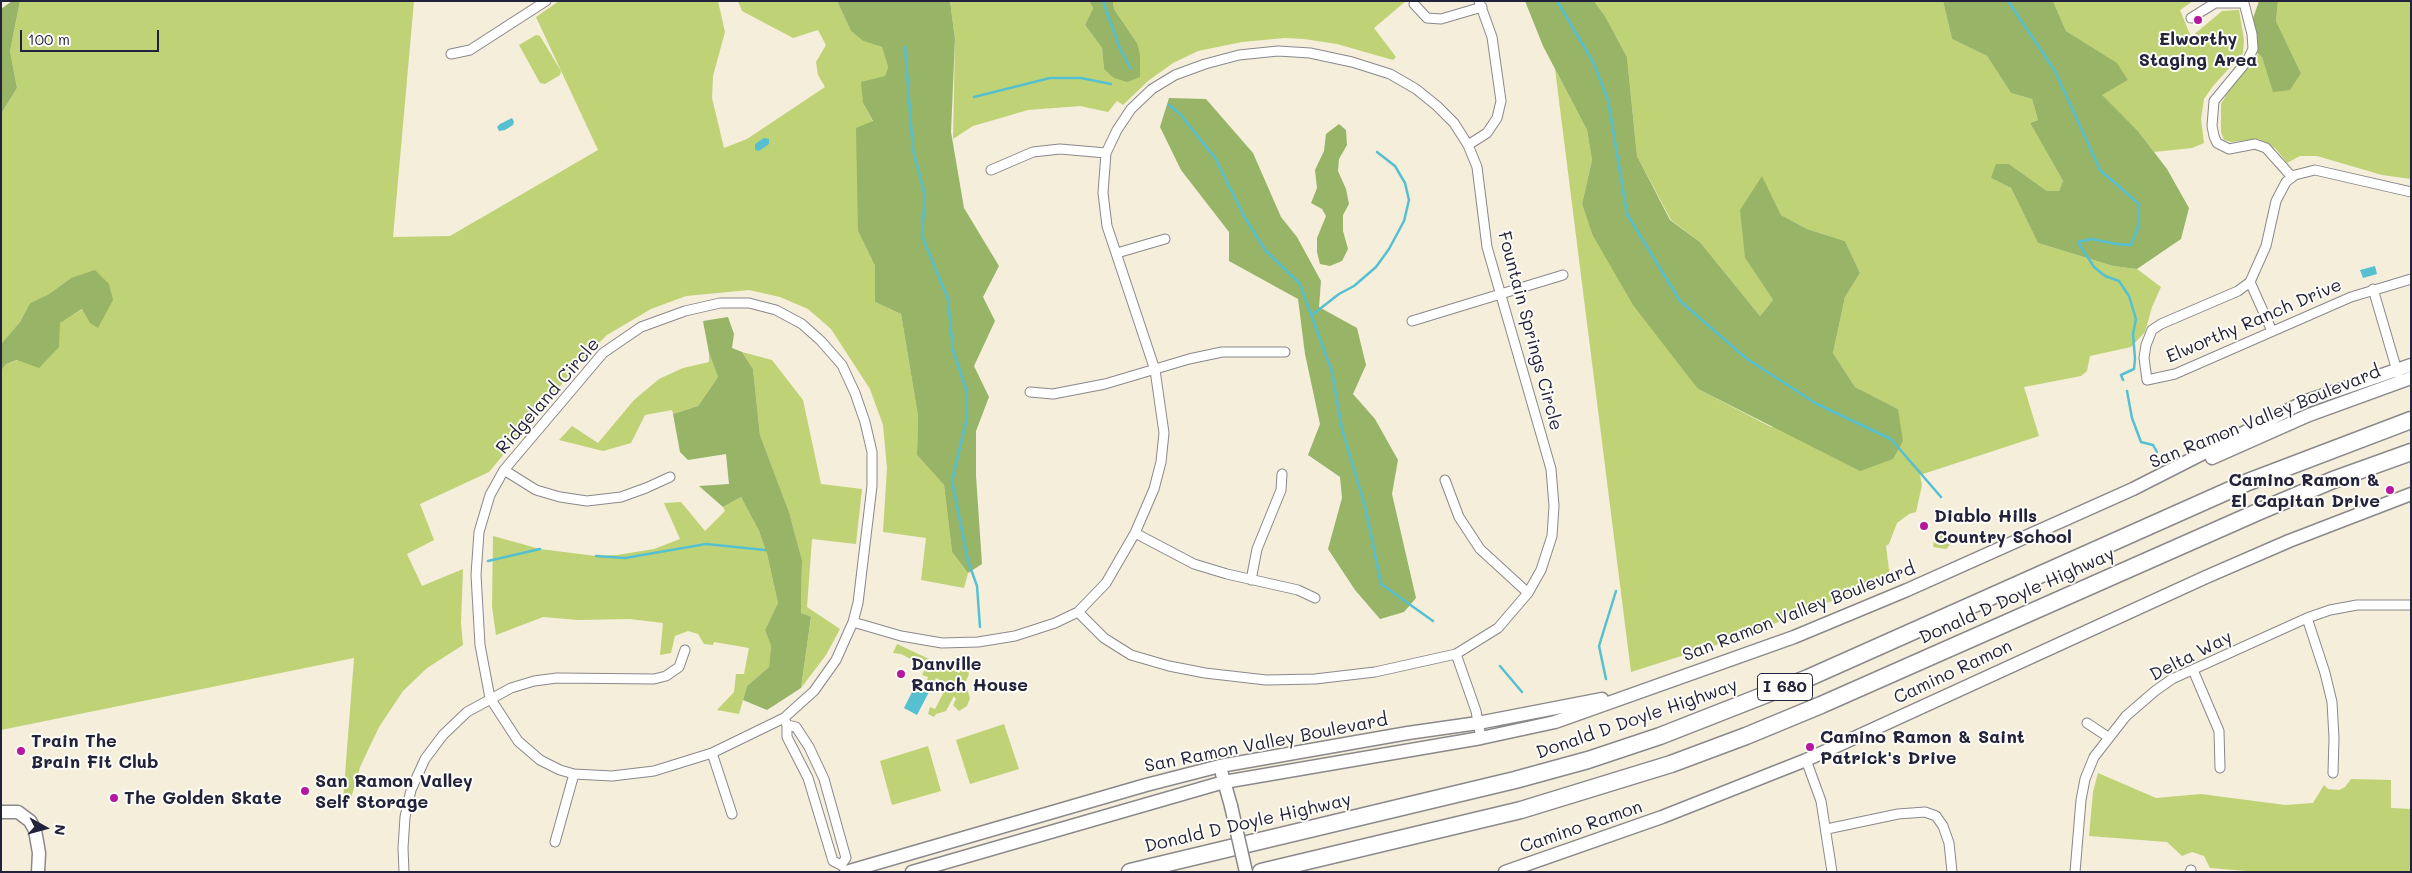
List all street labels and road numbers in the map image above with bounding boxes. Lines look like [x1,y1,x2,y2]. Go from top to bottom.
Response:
street label: Fountain Springs Circle [1493,229,1567,433]
street label: Elworthy Ranch Drive [2163,274,2345,368]
street label: Ridgeland Circle [492,334,604,458]
street label: San Ramon Valley Boulevard [2146,361,2384,473]
street label: Donald D Doyle Highway [1916,543,2118,649]
street label: San Ramon Valley Boulevard [1680,558,1918,666]
street label: Delta Way [2146,626,2236,686]
street label: Camino Ramon [1890,635,2016,709]
street label: Donald D Doyle Highway [1534,674,1740,764]
road number: I 680 [1758,674,1812,700]
street label: San Ramon Valley Boulevard [1143,709,1389,777]
street label: Donald D Doyle Highway [1143,789,1353,857]
street label: Camino Ramon [1517,796,1645,858]

